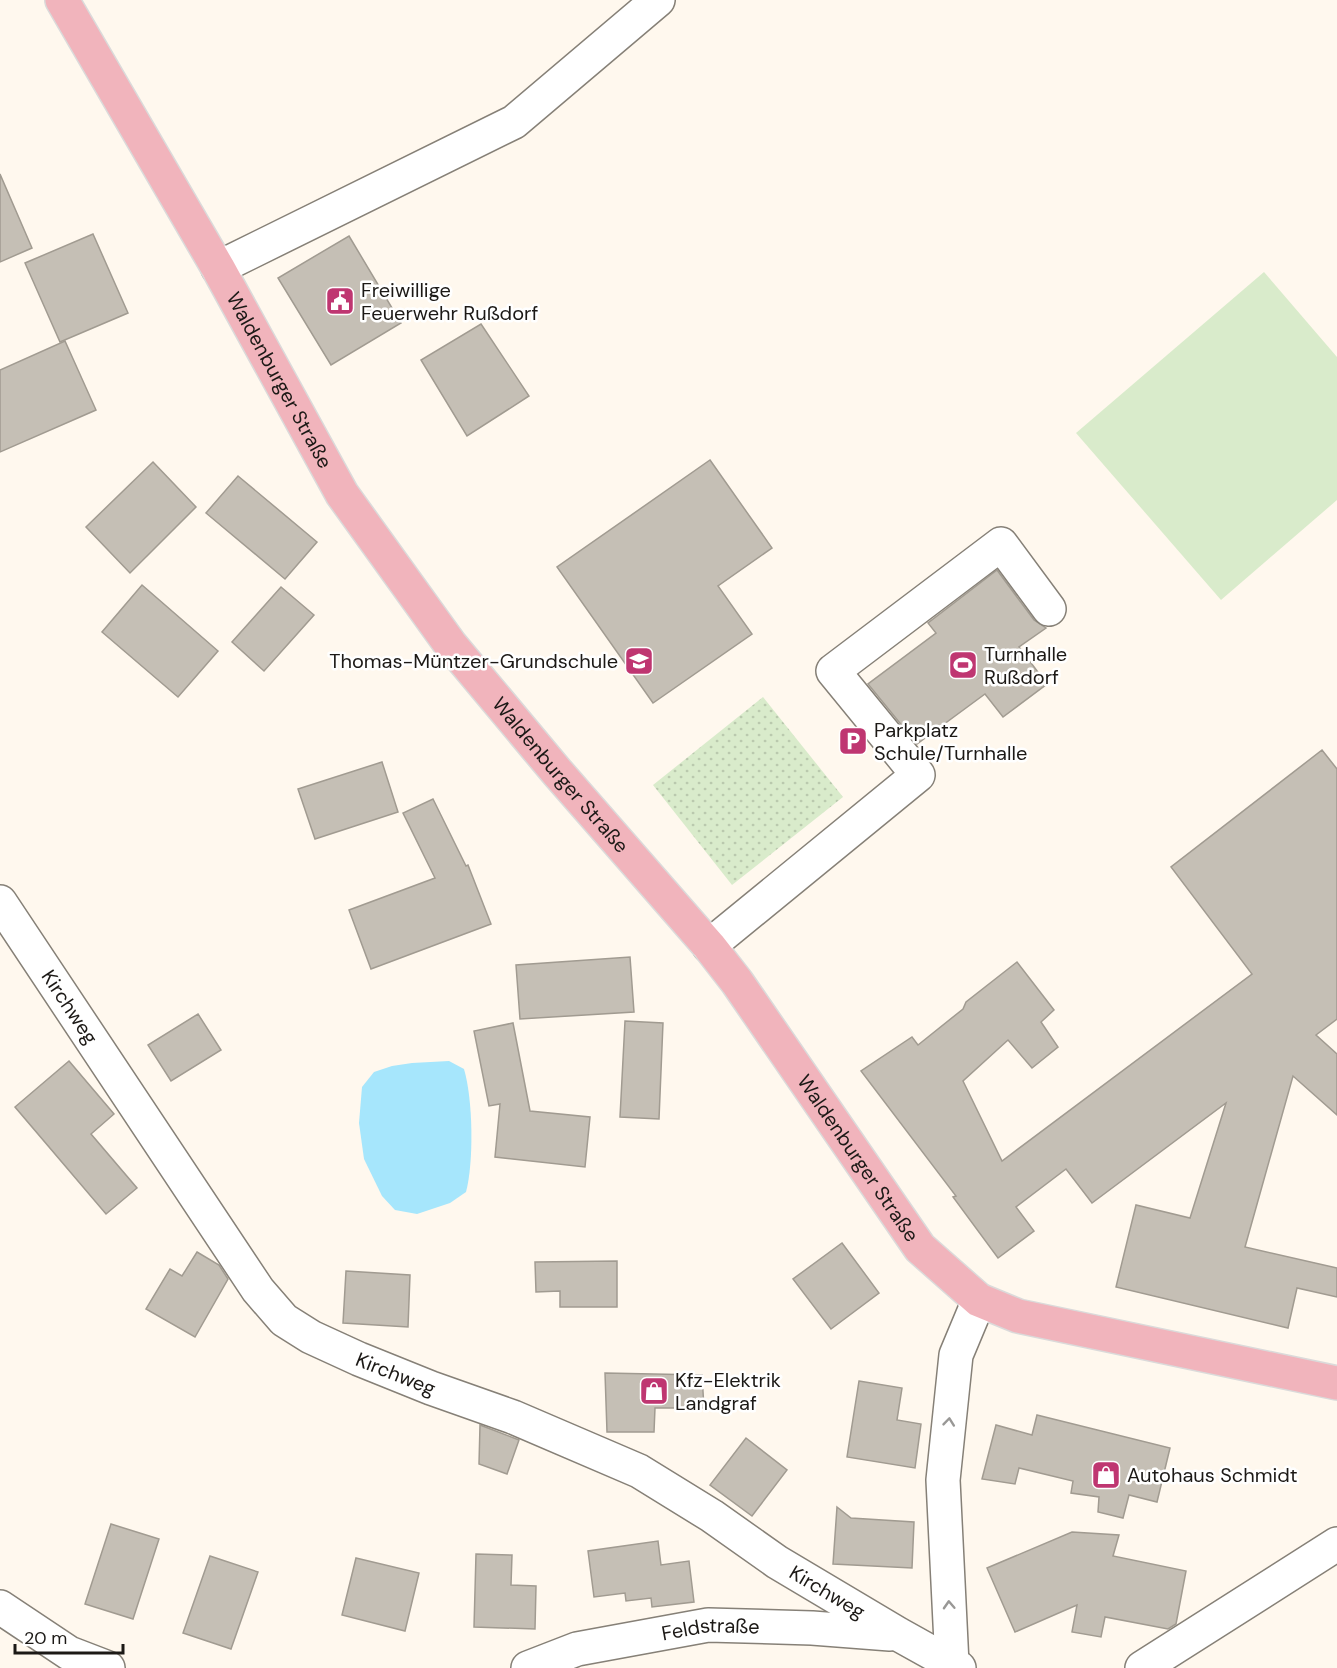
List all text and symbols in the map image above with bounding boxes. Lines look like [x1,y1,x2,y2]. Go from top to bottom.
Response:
place label: Freiwillige Feuerwehr Rußdorf [361,277,538,326]
public building icon: Freiwillige Feuerwehr Rußdorf [324,285,356,317]
street label: Waldenburger Straße [221,287,338,473]
place label: Turnhalle Rußdorf [984,641,1067,690]
school or university icon: Thomas-Müntzer-Grundschule [623,645,655,677]
place label: Thomas-Müntzer-Grundschule [329,648,618,674]
sports icon: Turnhalle Rußdorf [947,649,979,681]
street label: Waldenburger Straße [487,691,635,858]
place label: Parkplatz Schule/Turnhalle [874,717,1027,766]
parking icon: Parkplatz Schule/Turnhalle [837,725,869,757]
street label: Kirchweg [36,965,104,1049]
street label: Waldenburger Straße [792,1070,925,1247]
street label: Kirchweg [352,1346,440,1402]
place label: Kfz-Elektrik Landgraf [675,1367,781,1416]
shop icon: Kfz-Elektrik Landgraf [638,1375,670,1407]
one-way arrow [942,1417,955,1426]
shop icon: Autohaus Schmidt [1090,1459,1122,1491]
place label: Autohaus Schmidt [1127,1462,1298,1488]
street label: Kirchweg [785,1559,870,1625]
one-way arrow [943,1601,956,1610]
street label: Feldstraße [659,1612,760,1646]
scale bar [15,1617,123,1655]
text: 20 m [24,1626,67,1650]

